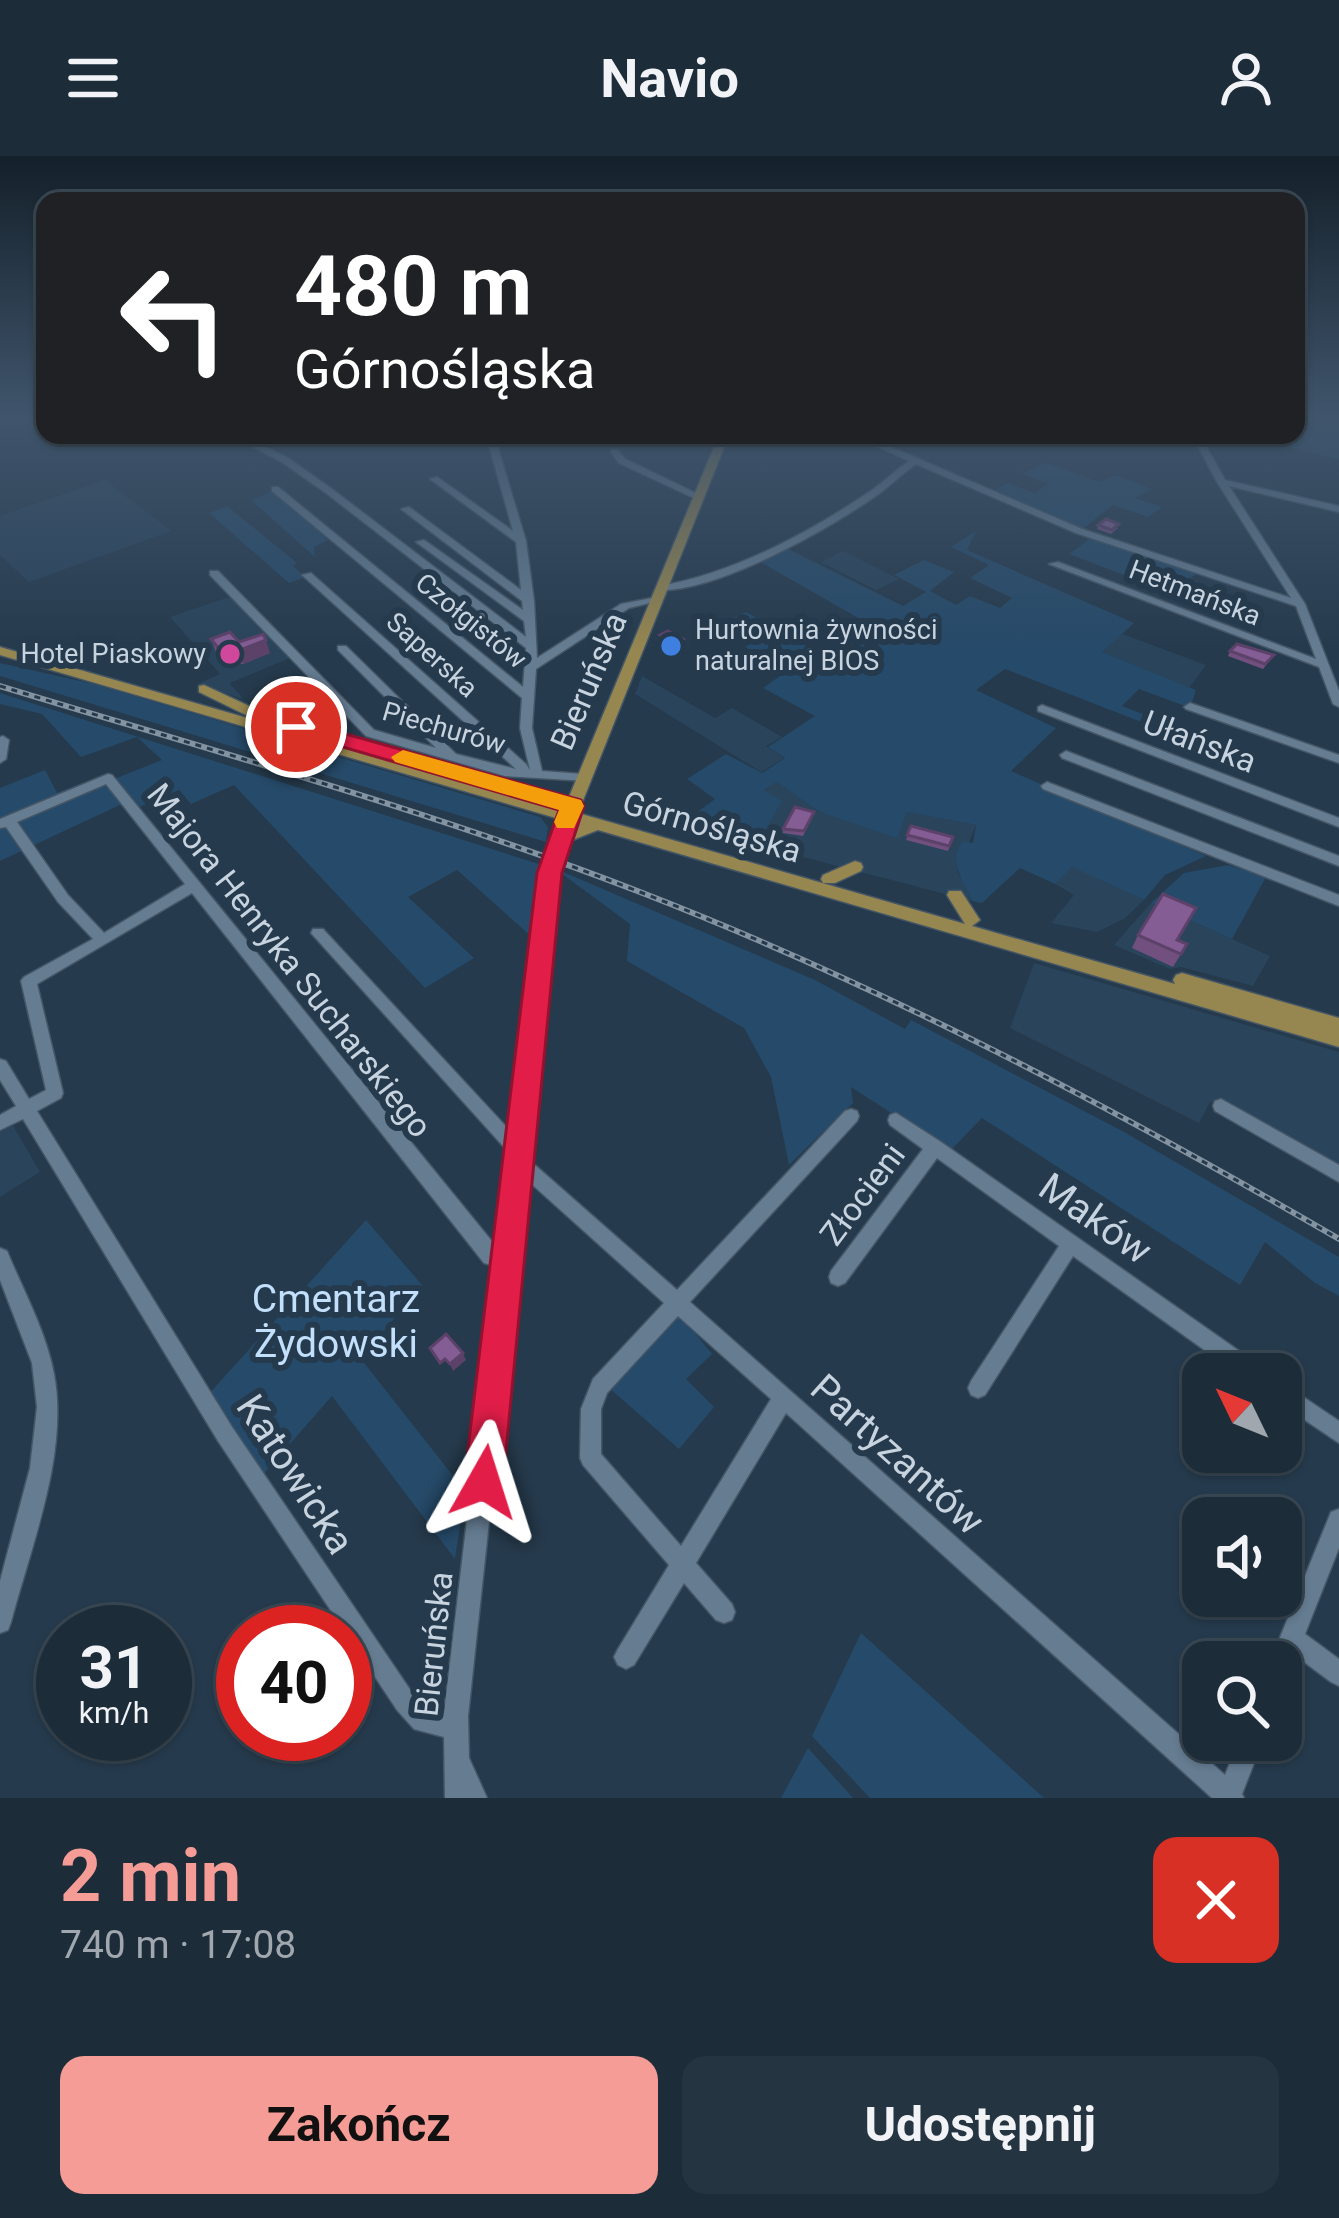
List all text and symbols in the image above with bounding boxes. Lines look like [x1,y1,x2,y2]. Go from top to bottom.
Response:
icon: menu [60,45,126,111]
icon: person [1213,45,1279,111]
text: Navio [600,47,739,110]
text: 480 m [294,237,532,336]
icon: left [96,240,252,396]
text: Górnośląska [294,338,595,401]
street label: Hetmańska [1125,553,1265,633]
street label: Czołgistów [409,567,533,675]
street label: Saperska [380,606,484,704]
street label: Bieruńska [542,607,635,756]
place label: Hurtownia żywności naturalnej BIOS [695,614,937,677]
marker: Hurtownia żywności naturalnej BIOS [658,633,684,659]
place label: Hotel Piaskowy [21,638,206,670]
marker: Hotel Piaskowy [217,641,243,667]
pin [245,676,347,778]
icon: arrive [263,694,329,760]
street label: Piechurów [379,695,509,761]
street label: Ułańska [1138,702,1262,781]
street label: Majora Henryka Sucharskiego [139,776,440,1145]
street label: Górnośląska [618,782,806,871]
street label: Złocieni [812,1136,913,1253]
street label: Maków [1030,1164,1160,1274]
park label: Cmentarz Żydowski [252,1276,420,1367]
north arrow [1182,1353,1302,1473]
map controls [1182,1353,1302,1761]
street label: Partyzantów [801,1365,993,1544]
street label: Katowicka [227,1386,364,1563]
position arrow [421,1419,547,1545]
button: sound [1182,1497,1302,1617]
street label: Bieruńska [407,1570,460,1718]
speed limit sign: 40 [216,1605,372,1761]
text: 31 [80,1632,148,1703]
button: search [1182,1641,1302,1761]
text: km/h [79,1695,149,1730]
text: 2 min [60,1834,241,1919]
button: close [1153,1837,1279,1963]
text: 740 m · 17:08 [60,1922,296,1968]
button: Zakończ [60,2056,658,2194]
button: Udostępnij [682,2056,1279,2194]

